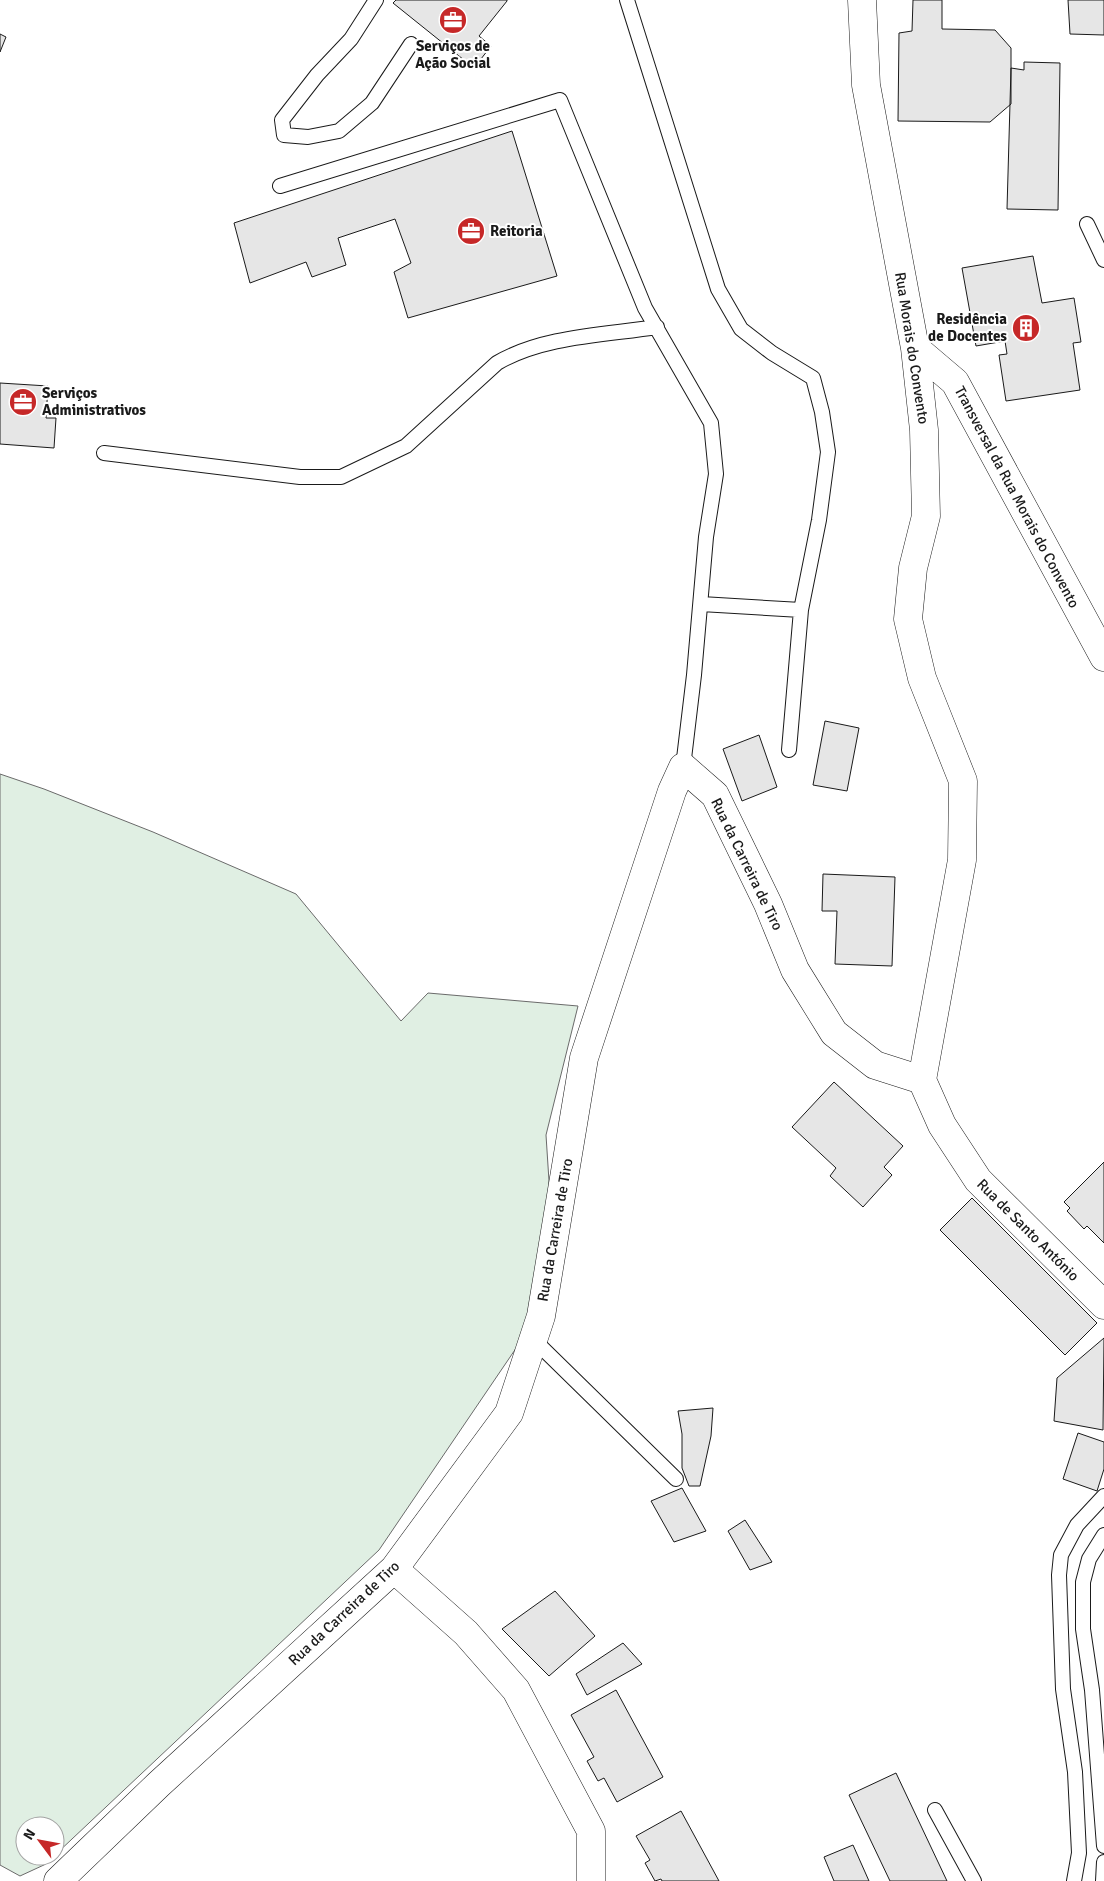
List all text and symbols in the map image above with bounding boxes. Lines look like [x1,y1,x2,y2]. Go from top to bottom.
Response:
office icon: Serviços de Ação Social [438,5,468,35]
place label: Serviços de Ação Social [415,37,491,72]
office icon: Reitoria [456,216,486,246]
place label: Reitoria [490,222,543,240]
street label: Rua Morais do Convento [891,271,933,425]
place label: Residência de Docentes [928,310,1007,345]
building icon: Residência de Docentes [1011,313,1041,343]
street label: Transversal da Rua Morais do Convento [951,383,1083,611]
place label: Serviços Administrativos [42,384,146,419]
office icon: Serviços Administrativos [8,387,38,417]
street label: Rua da Carreira de Tiro [707,795,787,933]
street label: Rua da Carreira de Tiro [534,1157,576,1303]
street label: Rua de Santo António [973,1175,1083,1285]
street label: Rua da Carreira de Tiro [285,1557,403,1669]
north arrow [15,1816,65,1866]
text: N [20,1826,39,1843]

